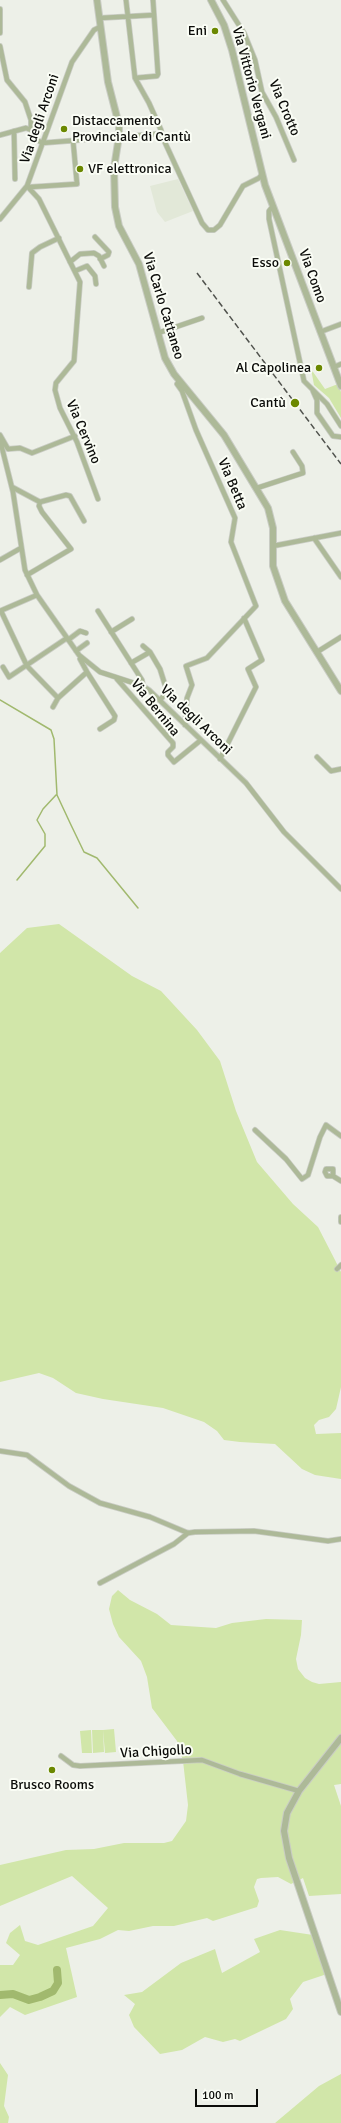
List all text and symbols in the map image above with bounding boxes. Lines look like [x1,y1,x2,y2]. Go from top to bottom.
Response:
place label: Eni [188,23,207,39]
street label: Via Vittorio Vergani [228,25,274,141]
marker: Eni [210,26,220,36]
street label: Via degli Arconi [17,72,63,166]
street label: Via Crotto [265,77,303,139]
place label: Distaccamento Provinciale di Cantù [72,113,191,146]
marker: Distaccamento Provinciale di Cantù [59,124,69,134]
place label: VF elettronica [88,161,172,177]
marker: VF elettronica [75,164,85,174]
street label: Via Como [295,247,329,305]
street label: Via Carlo Cattaneo [139,250,187,362]
place label: Esso [252,255,279,271]
marker: Esso [282,258,292,268]
place label: Al Capolinea [236,360,311,376]
marker: Al Capolinea [314,363,324,373]
place label: Cantù [250,395,286,411]
street label: Via Cervino [62,397,104,467]
marker: Cantù [289,397,301,409]
street label: Via Betta [214,456,250,512]
street label: Via Bernina [127,676,183,740]
street label: Via degli Arconi [157,682,235,758]
street label: Via Chigollo [120,1742,192,1762]
marker: Brusco Rooms [47,1765,57,1775]
place label: Brusco Rooms [10,1777,94,1793]
scale bar [197,2081,260,2107]
text: 100 m [202,2088,234,2103]

